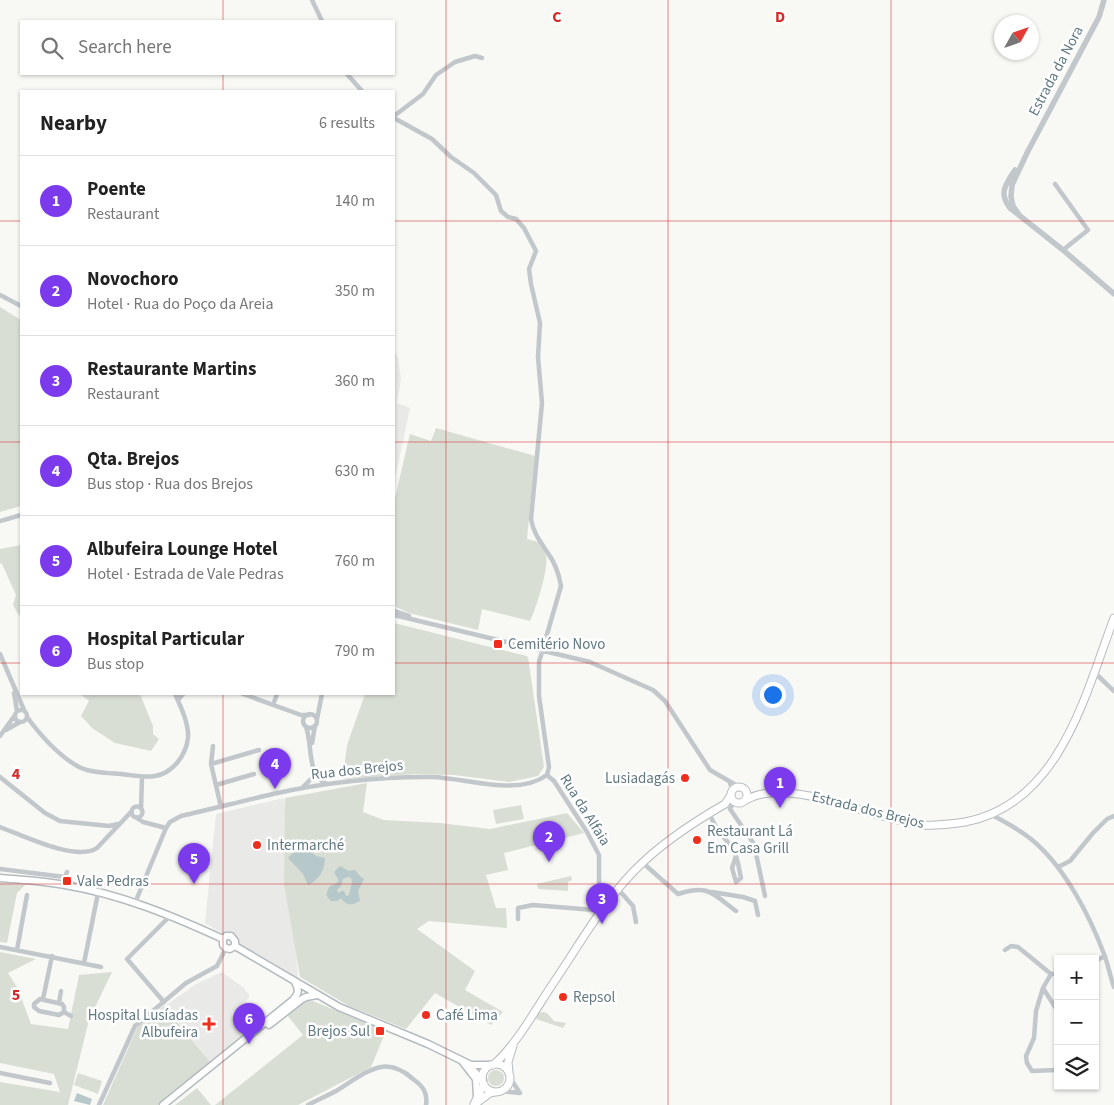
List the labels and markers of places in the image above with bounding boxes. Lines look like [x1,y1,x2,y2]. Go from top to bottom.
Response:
place label: Cemitério Novo [508,634,605,655]
marker: Cemitério Novo [492,638,504,650]
pin: 4 [259,748,291,789]
pin: 1 [764,767,796,808]
place label: Lusiadagás [605,768,675,789]
marker: Lusiadagás [679,772,691,784]
pin: 2 [533,821,565,862]
place label: Restaurant Lá Em Casa Grill [707,821,793,859]
marker: Restaurant Lá Em Casa Grill [691,834,703,846]
place label: Intermarché [267,835,344,856]
marker: Intermarché [251,839,263,851]
pin: 5 [178,843,210,884]
place label: Vale Pedras [77,871,149,892]
marker: Vale Pedras [61,875,73,887]
pin: 3 [586,883,618,924]
place label: Repsol [573,987,616,1008]
marker: Repsol [557,991,569,1003]
pin: 6 [233,1003,265,1044]
place label: Hospital Lusíadas Albufeira [88,1005,198,1043]
place label: Café Lima [436,1005,498,1026]
marker: Café Lima [420,1009,432,1021]
marker: Hospital Lusíadas Albufeira [202,1017,216,1031]
place label: Brejos Sul [308,1021,370,1042]
marker: Brejos Sul [374,1025,386,1037]

